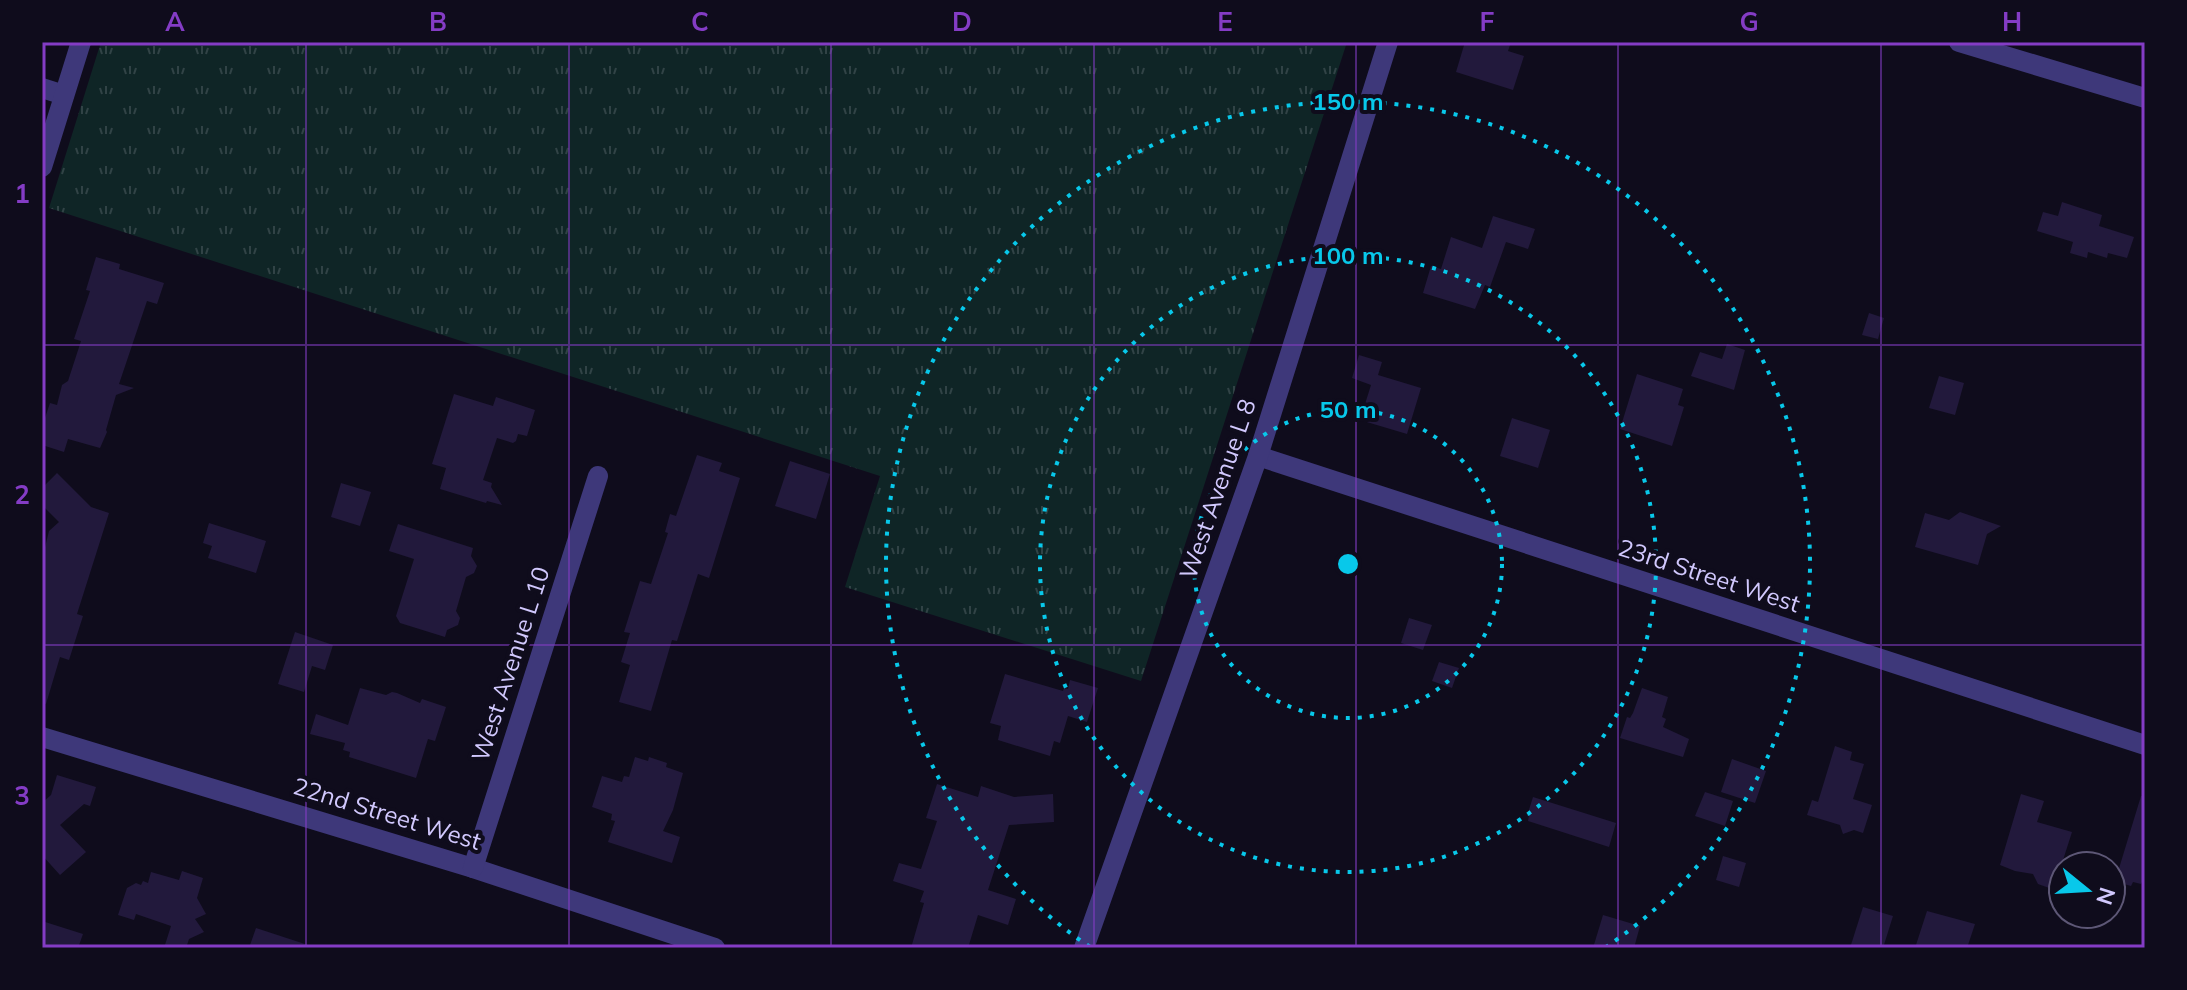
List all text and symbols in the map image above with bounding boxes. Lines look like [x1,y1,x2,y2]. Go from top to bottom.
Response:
text: A [165,5,185,38]
text: B [429,5,447,38]
text: C [691,5,709,38]
text: D [952,5,972,38]
text: E [1217,5,1233,38]
text: F [1480,5,1495,38]
text: G [1739,5,1759,38]
text: H [2002,5,2022,38]
text: 150 m [1312,86,1384,116]
text: 1 [14,177,30,210]
text: 100 m [1312,240,1384,270]
text: 50 m [1320,394,1376,424]
street label: West Avenue L 8 [1172,395,1262,583]
text: 2 [14,478,30,511]
street label: 23rd Street West [1615,532,1804,619]
centre of rings [1334,550,1362,578]
street label: West Avenue L 10 [464,563,556,765]
street label: 22nd Street West [290,770,485,856]
text: 3 [14,779,30,812]
north arrow [2047,850,2127,930]
text: N [2090,884,2122,908]

